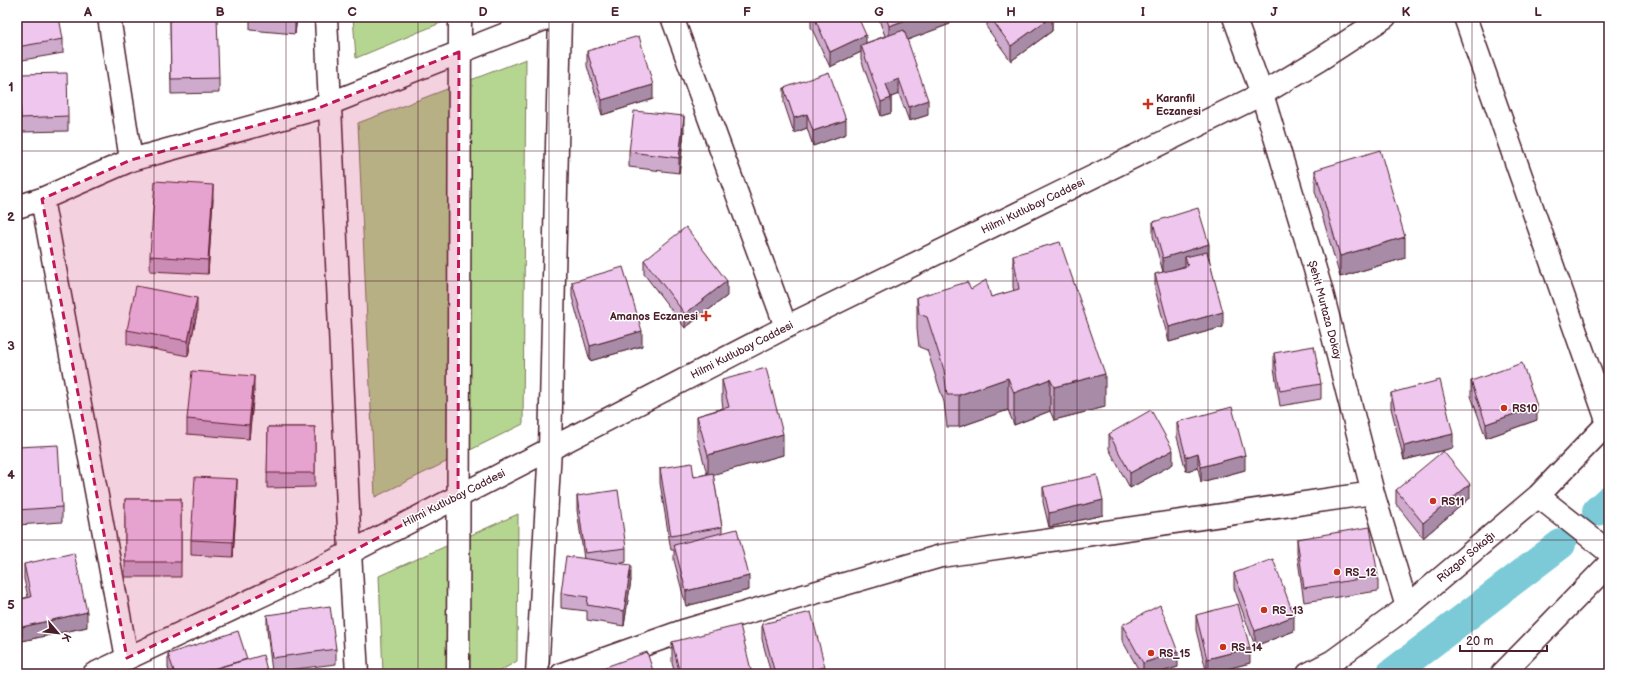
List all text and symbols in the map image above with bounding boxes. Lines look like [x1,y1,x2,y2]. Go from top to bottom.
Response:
text: A [83,4,92,20]
text: B [215,4,225,20]
text: C [347,4,357,20]
text: D [478,4,488,20]
text: E [611,4,620,20]
text: F [743,4,751,20]
text: G [874,4,884,20]
text: H [1006,4,1016,20]
text: I [1141,4,1145,20]
text: J [1270,4,1278,20]
text: K [1402,4,1411,20]
text: L [1534,4,1542,20]
text: 1 [8,79,14,95]
place label: Karanfil Eczanesi [1156,92,1201,118]
marker: Karanfil Eczanesi [1143,99,1153,109]
street label: Hilmi Kutlubay Caddesi [979,175,1087,237]
text: 2 [7,209,15,225]
street label: Şehit Murtaza Dokay [1306,259,1344,361]
place label: Amanos Eczanesi [609,310,698,323]
marker: Amanos Eczanesi [701,311,711,321]
street label: Hilmi Kutlubay Caddesi [688,318,796,382]
text: 3 [7,338,15,354]
place label: RS10 [1512,402,1538,415]
marker: RS10 [1499,403,1509,413]
street label: Hilmi Kutlubay Caddesi [400,466,508,530]
text: 4 [7,467,15,483]
place label: RS11 [1441,495,1464,508]
marker: RS11 [1428,496,1438,506]
street label: Rüzgar Sokağı [1434,529,1498,585]
place label: RS_12 [1345,566,1377,579]
marker: RS_12 [1332,567,1342,577]
text: 5 [7,597,15,613]
place label: RS_13 [1272,604,1304,617]
marker: RS_13 [1259,605,1269,615]
north arrow [38,613,78,653]
scale bar [1460,627,1547,653]
text: K [59,631,74,644]
text: 20 m [1466,634,1493,649]
place label: RS_14 [1231,641,1263,654]
marker: RS_14 [1218,642,1228,652]
place label: RS_15 [1159,647,1191,660]
marker: RS_15 [1146,648,1156,658]

